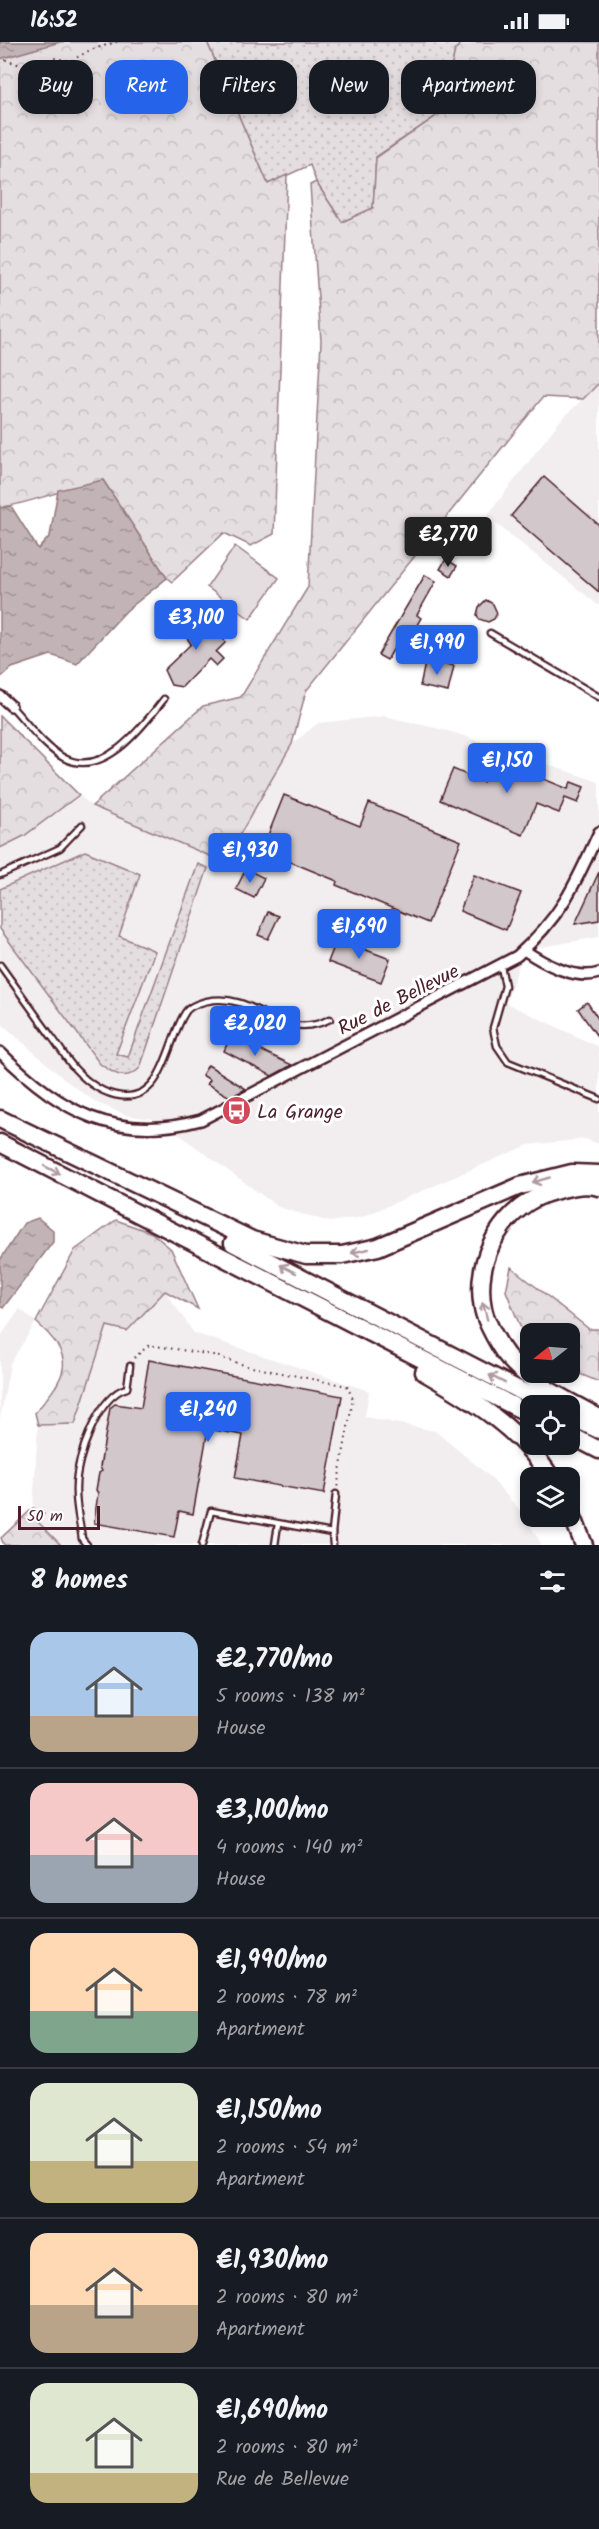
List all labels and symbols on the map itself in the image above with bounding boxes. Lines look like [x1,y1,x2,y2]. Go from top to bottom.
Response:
pin: €2,770 [399,517,497,568]
pin: €3,100 [147,600,245,651]
pin: €1,990 [388,625,486,676]
pin: €1,150 [458,743,556,794]
pin: €1,930 [201,833,299,884]
pin: €1,690 [310,909,408,960]
street label: Rue de Bellevue [332,956,465,1045]
pin: €2,020 [206,1006,304,1057]
bus stop icon: La Grange [220,1095,252,1127]
place label: La Grange [257,1097,343,1129]
one-way arrow [43,1164,61,1176]
one-way arrow [532,1174,551,1186]
one-way arrow [351,1246,370,1257]
one-way arrow [279,1263,297,1274]
one-way arrow [479,1302,490,1321]
north arrow [520,1323,580,1383]
one-way arrow [489,1373,507,1385]
pin: €1,240 [159,1392,257,1443]
scale bar [18,1503,100,1530]

